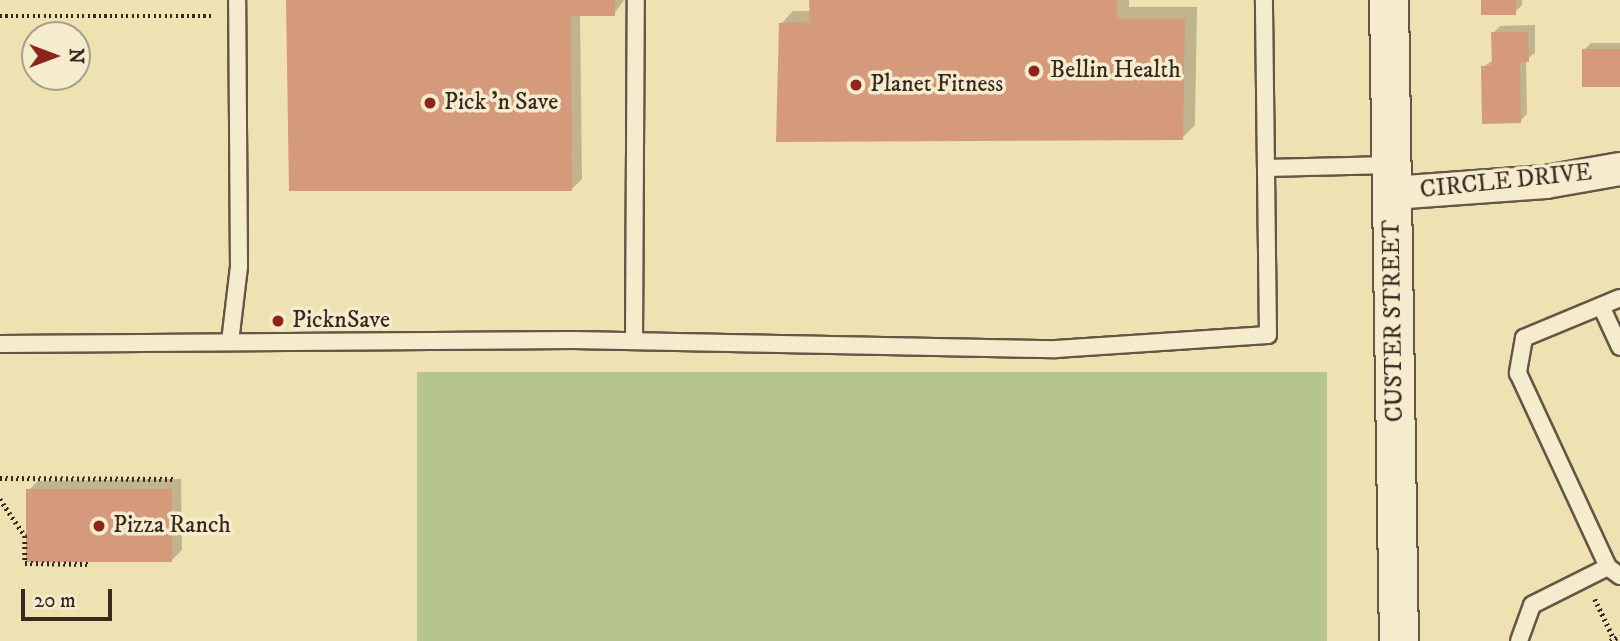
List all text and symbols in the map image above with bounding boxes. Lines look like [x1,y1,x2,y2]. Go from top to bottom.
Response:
north arrow [21,21,91,91]
text: N [64,48,87,64]
place label: Bellin Health [1050,57,1181,85]
marker: Bellin Health [1024,61,1044,81]
place label: Planet Fitness [870,71,1003,99]
marker: Planet Fitness [848,77,864,93]
place label: Pick 'n Save [444,89,558,117]
marker: Pick 'n Save [422,95,438,111]
street label: CIRCLE DRIVE [1419,159,1593,205]
street label: CUSTER STREET [1378,220,1410,422]
place label: PicknSave [292,307,390,335]
marker: PicknSave [270,313,286,329]
place label: Pizza Ranch [113,512,231,540]
marker: Pizza Ranch [91,518,107,534]
scale bar [24,574,116,618]
text: 20 m [34,588,76,614]

